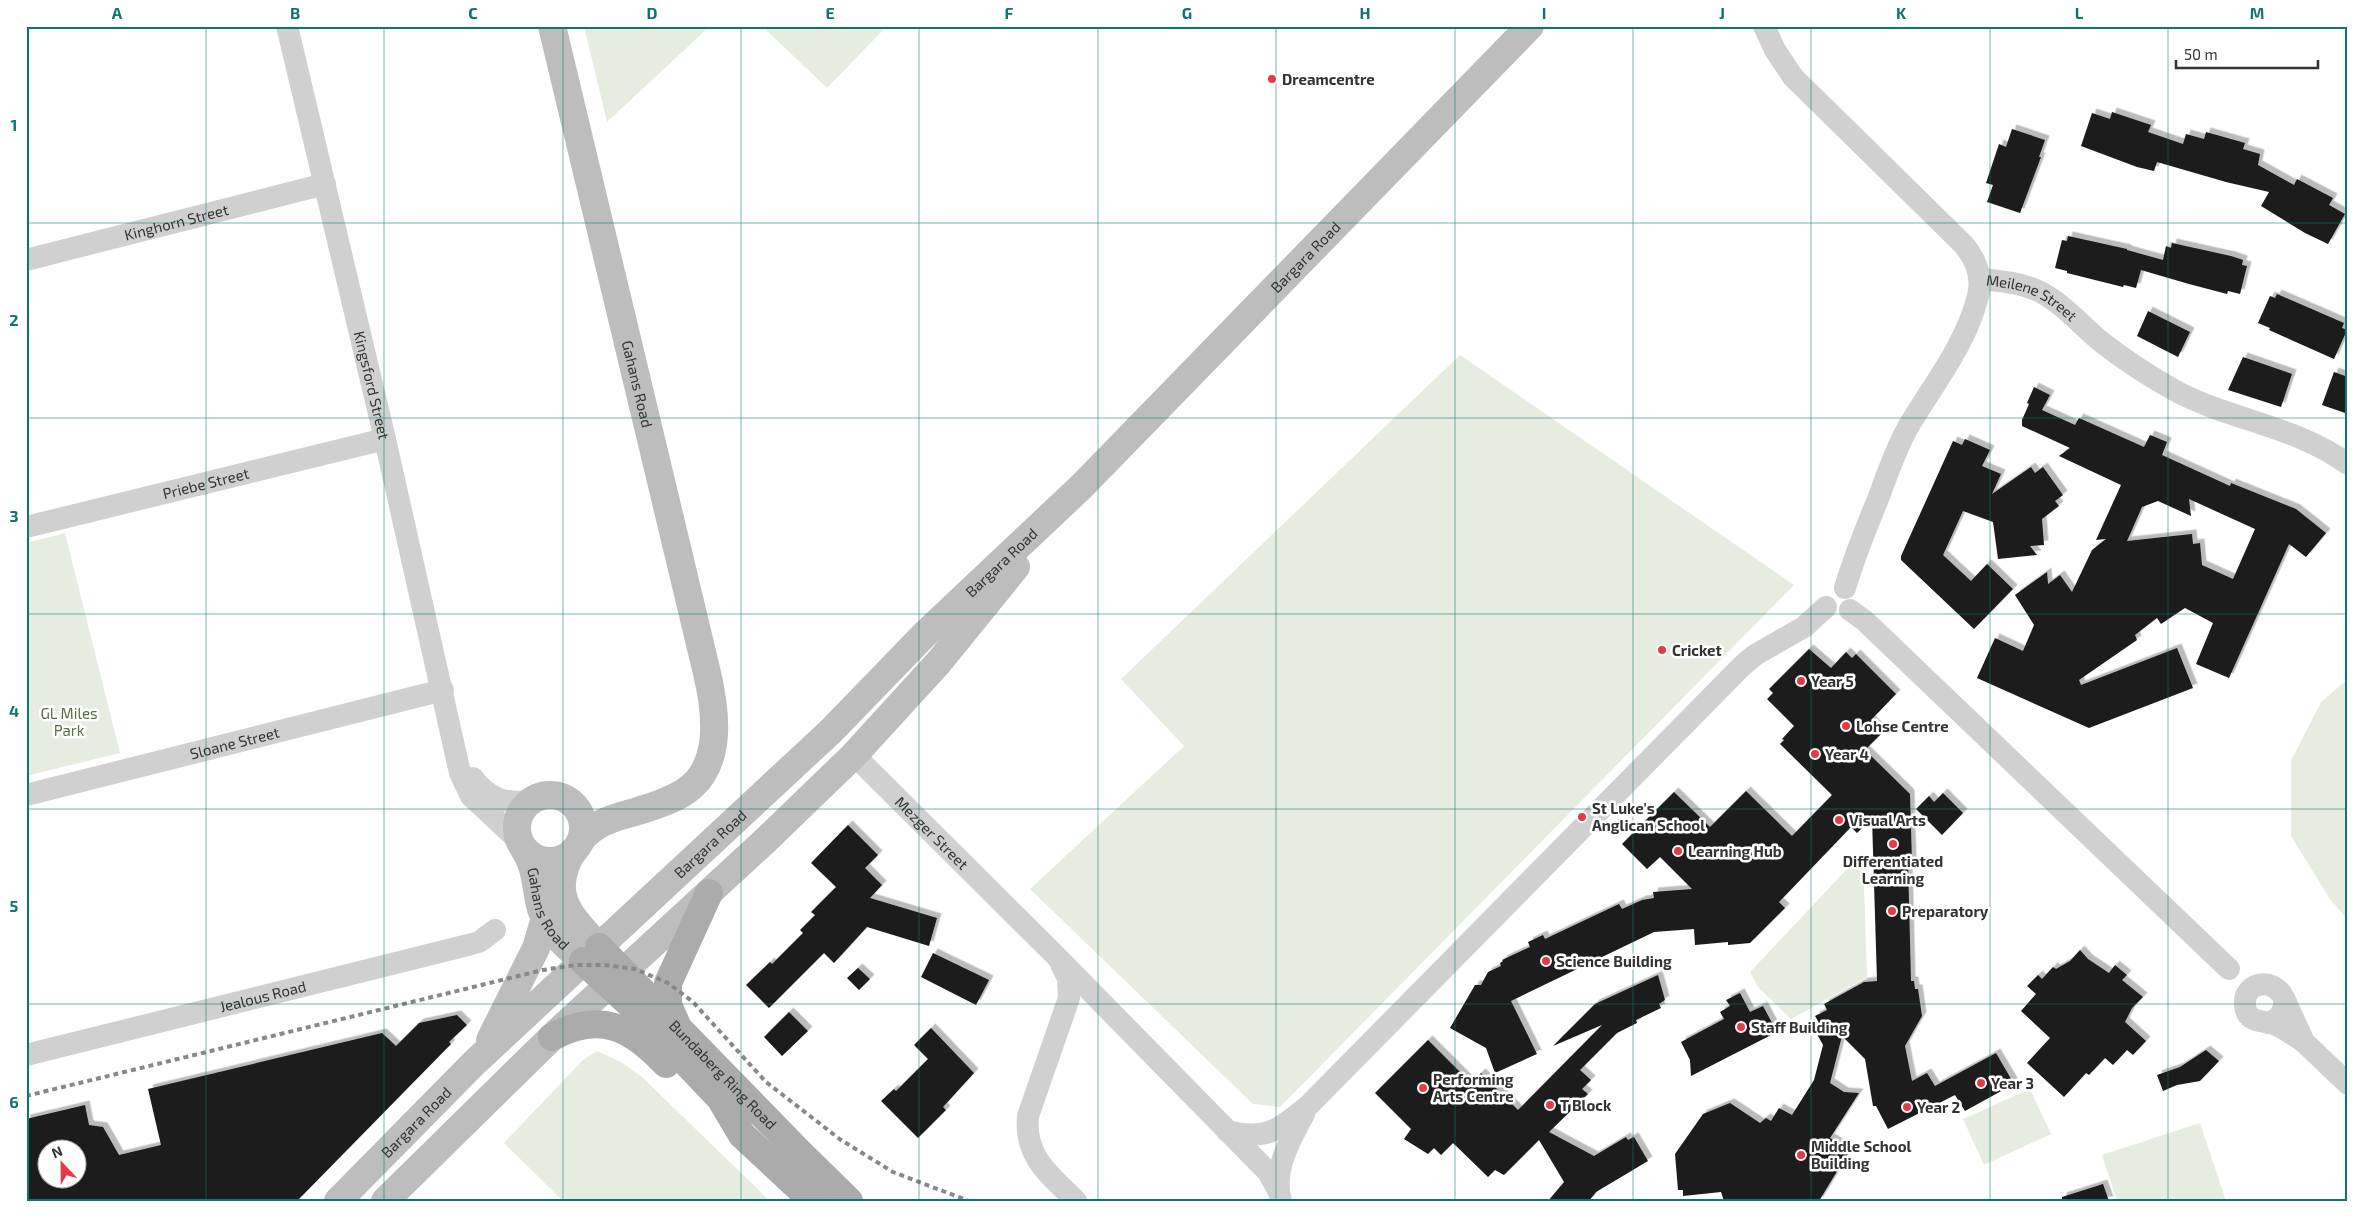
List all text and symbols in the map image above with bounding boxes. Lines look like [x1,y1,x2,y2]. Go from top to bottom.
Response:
text: A [112,3,123,22]
text: B [290,3,300,22]
text: C [468,3,478,22]
text: D [647,3,658,22]
text: E [825,3,835,22]
text: F [1005,3,1014,22]
text: G [1182,3,1192,22]
text: H [1359,3,1371,22]
text: I [1542,3,1546,22]
text: J [1719,3,1725,22]
text: K [1896,3,1907,22]
text: L [2075,3,2084,22]
text: M [2250,3,2264,22]
scale bar [2176,38,2319,70]
text: 50 m [2184,45,2218,63]
place label: Dreamcentre [1282,70,1375,88]
marker: Dreamcentre [1266,73,1278,85]
text: 1 [11,115,17,134]
street label: Kinghorn Street [122,200,230,244]
street label: Bargara Road [1267,217,1344,296]
street label: Meilene Street [1985,271,2081,325]
text: 2 [9,310,19,329]
street label: Kingsford Street [351,329,394,441]
street label: Gahans Road [619,339,657,429]
street label: Priebe Street [161,464,251,502]
text: 3 [9,506,19,525]
street label: Bargara Road [961,524,1041,600]
place label: Cricket [1672,641,1722,659]
marker: Cricket [1656,644,1668,656]
place label: Year 5 [1811,672,1854,690]
marker: Year 5 [1795,675,1807,687]
text: 4 [9,701,19,720]
park label: GL Miles Park [40,704,98,739]
place label: Lohse Centre [1856,717,1949,735]
marker: Lohse Centre [1840,720,1852,732]
street label: Sloane Street [188,723,281,762]
place label: Year 4 [1825,745,1869,763]
marker: Year 4 [1809,748,1821,760]
street label: Mezger Street [892,792,973,873]
place label: St Luke's Anglican School [1592,799,1705,834]
street label: Bargara Road [670,806,750,882]
marker: St Luke's Anglican School [1576,811,1588,823]
place label: Visual Arts [1849,811,1926,829]
marker: Visual Arts [1833,814,1845,826]
marker: Differentiated Learning [1887,838,1899,850]
place label: Learning Hub [1688,842,1782,860]
marker: Learning Hub [1672,845,1684,857]
place label: Differentiated Learning [1843,852,1943,887]
street label: Gahans Road [524,865,574,953]
text: 5 [10,896,19,915]
place label: Preparatory [1902,902,1989,921]
marker: Preparatory [1886,905,1898,917]
place label: Science Building [1556,952,1672,970]
marker: Science Building [1540,955,1552,967]
street label: Jealous Road [218,977,308,1016]
street label: Bundaberg Ring Road [666,1016,781,1133]
place label: Staff Building [1751,1018,1848,1036]
marker: Staff Building [1735,1021,1747,1033]
place label: Performing Arts Centre [1433,1070,1514,1105]
place label: Year 3 [1991,1074,2034,1092]
marker: Year 3 [1975,1077,1987,1089]
marker: Performing Arts Centre [1417,1082,1429,1094]
street label: Bargara Road [377,1083,455,1161]
text: 6 [9,1092,19,1111]
place label: T Block [1560,1096,1612,1114]
place label: Year 2 [1917,1098,1960,1116]
marker: T Block [1544,1099,1556,1111]
marker: Year 2 [1901,1101,1913,1113]
place label: Middle School Building [1811,1137,1912,1172]
north arrow [38,1140,88,1190]
text: N [49,1142,65,1161]
marker: Middle School Building [1795,1149,1807,1161]

